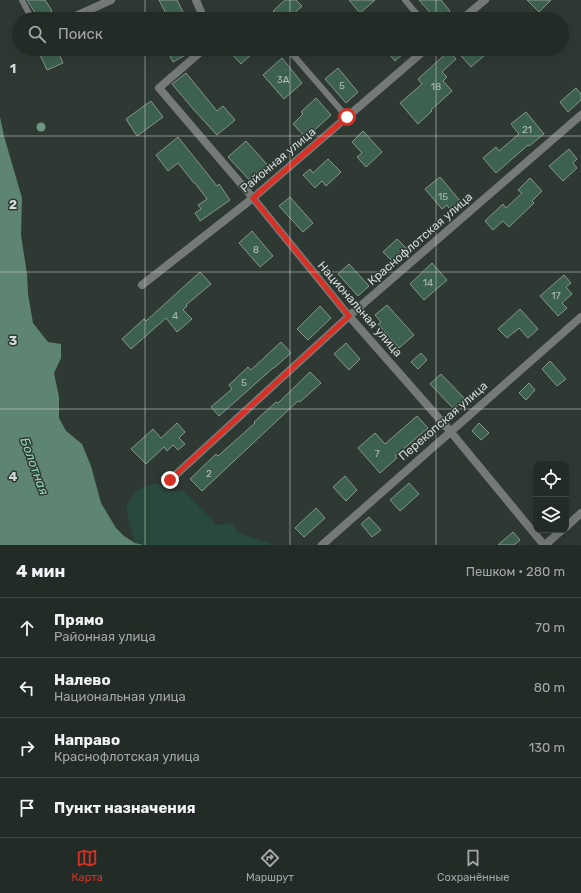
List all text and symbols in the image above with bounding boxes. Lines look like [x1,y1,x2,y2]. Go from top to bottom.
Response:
search box [12,12,569,56]
icon: search [26,23,48,45]
text: Поиск [58,25,103,43]
text: 1 [10,61,16,76]
house number: 3А [277,74,290,86]
house number: 5 [339,80,345,92]
house number: 18 [431,81,441,93]
route start [338,108,356,126]
house number: 21 [522,124,532,136]
street label: Районная улица [238,125,318,195]
street label: Краснофлотская улица [365,190,475,288]
house number: 15 [438,191,448,203]
text: 2 [9,197,17,212]
house number: 8 [253,244,259,256]
street label: Национальная улица [315,259,405,359]
house number: 14 [423,277,433,289]
house number: 17 [551,290,561,302]
house number: 4 [172,310,178,322]
text: 3 [9,333,18,348]
house number: 5 [241,377,247,389]
street label: Перекопская улица [396,379,490,463]
water label: Болотная [17,435,52,497]
house number: 7 [374,448,380,460]
map controls [533,461,569,533]
button: locate [533,461,569,497]
house number: 2 [206,468,212,480]
text: 4 [9,469,18,484]
route end [161,471,179,489]
button: layers [533,497,569,533]
text: 4 мин [16,561,65,581]
text: Пешком · 280 m [466,564,565,579]
text: Прямо [54,611,104,629]
icon: ahead [16,617,38,639]
text: 70 m [535,620,565,635]
text: Районная улица [54,629,156,644]
text: Налево [54,671,111,689]
icon: left [16,677,38,699]
text: 80 m [534,680,565,695]
text: Национальная улица [54,689,186,704]
text: Направо [54,731,120,749]
icon: right [16,737,38,759]
text: 130 m [529,740,565,755]
text: Краснофлотская улица [54,749,200,764]
icon: arrive [16,797,38,819]
text: Пункт назначения [54,799,196,817]
tab: Карта [72,847,103,884]
tab: Маршрут [246,847,294,884]
tab: Сохранённые [437,847,509,884]

